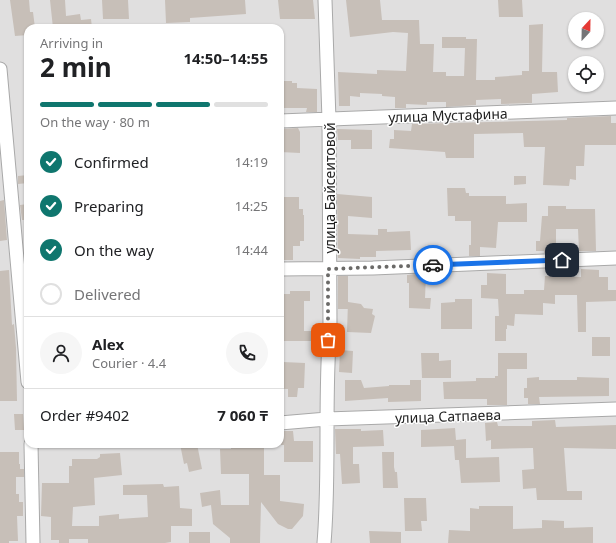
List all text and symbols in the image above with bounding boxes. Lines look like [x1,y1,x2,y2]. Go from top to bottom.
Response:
north arrow [568,12,604,48]
map controls [568,12,604,92]
text: Arriving in [40,34,103,52]
text: 14:50–14:55 [183,48,268,68]
text: 2 min [40,49,112,85]
button: locate [568,56,604,92]
street label: улица Мустафина [388,103,508,127]
text: On the way · 80 m [40,113,150,131]
street label: улица Байсеитовой [320,122,339,254]
icon: check [40,151,62,173]
text: Confirmed [74,152,149,172]
text: 14:19 [235,153,268,171]
icon: check [40,195,62,217]
text: Preparing [74,196,144,216]
text: 14:25 [235,197,268,215]
icon: check [40,239,62,261]
text: On the way [74,240,154,260]
text: 14:44 [235,241,268,259]
pin [545,243,579,277]
courier [413,245,453,285]
icon: home [551,249,573,271]
icon: car [422,254,444,276]
text: Delivered [74,284,141,304]
pin [311,323,345,357]
icon: bag [317,329,339,351]
button: person [40,332,82,374]
button: phone [226,332,268,374]
text: Alex [92,334,124,354]
text: Courier · 4.4 [92,354,166,372]
text: Order #9402 [40,405,129,425]
text: 7 060 ₸ [217,405,268,425]
street label: улица Сатпаева [395,405,501,427]

